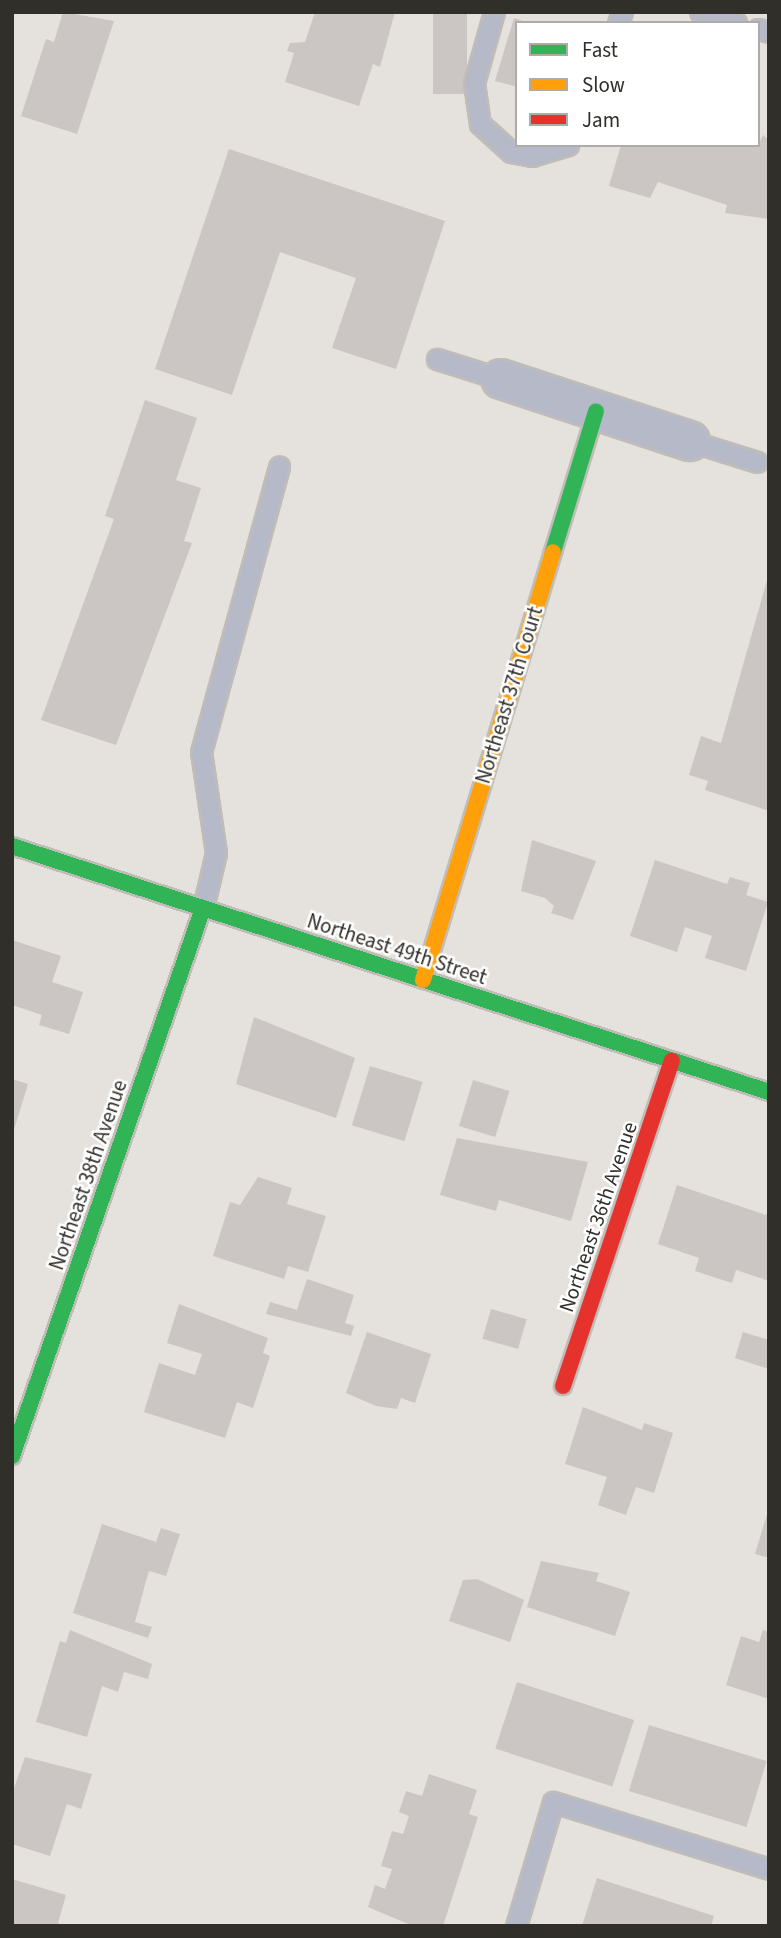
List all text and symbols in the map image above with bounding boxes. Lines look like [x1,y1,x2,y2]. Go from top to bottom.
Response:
legend [515,21,760,147]
text: Fast [582,35,618,65]
text: Slow [582,70,625,100]
text: Jam [582,105,620,135]
street label: Northeast 37th Court [470,603,548,787]
street label: Northeast 49th Street [304,908,490,990]
street label: Northeast 38th Avenue [44,1077,132,1273]
street label: Northeast 36th Avenue [554,1119,642,1315]

